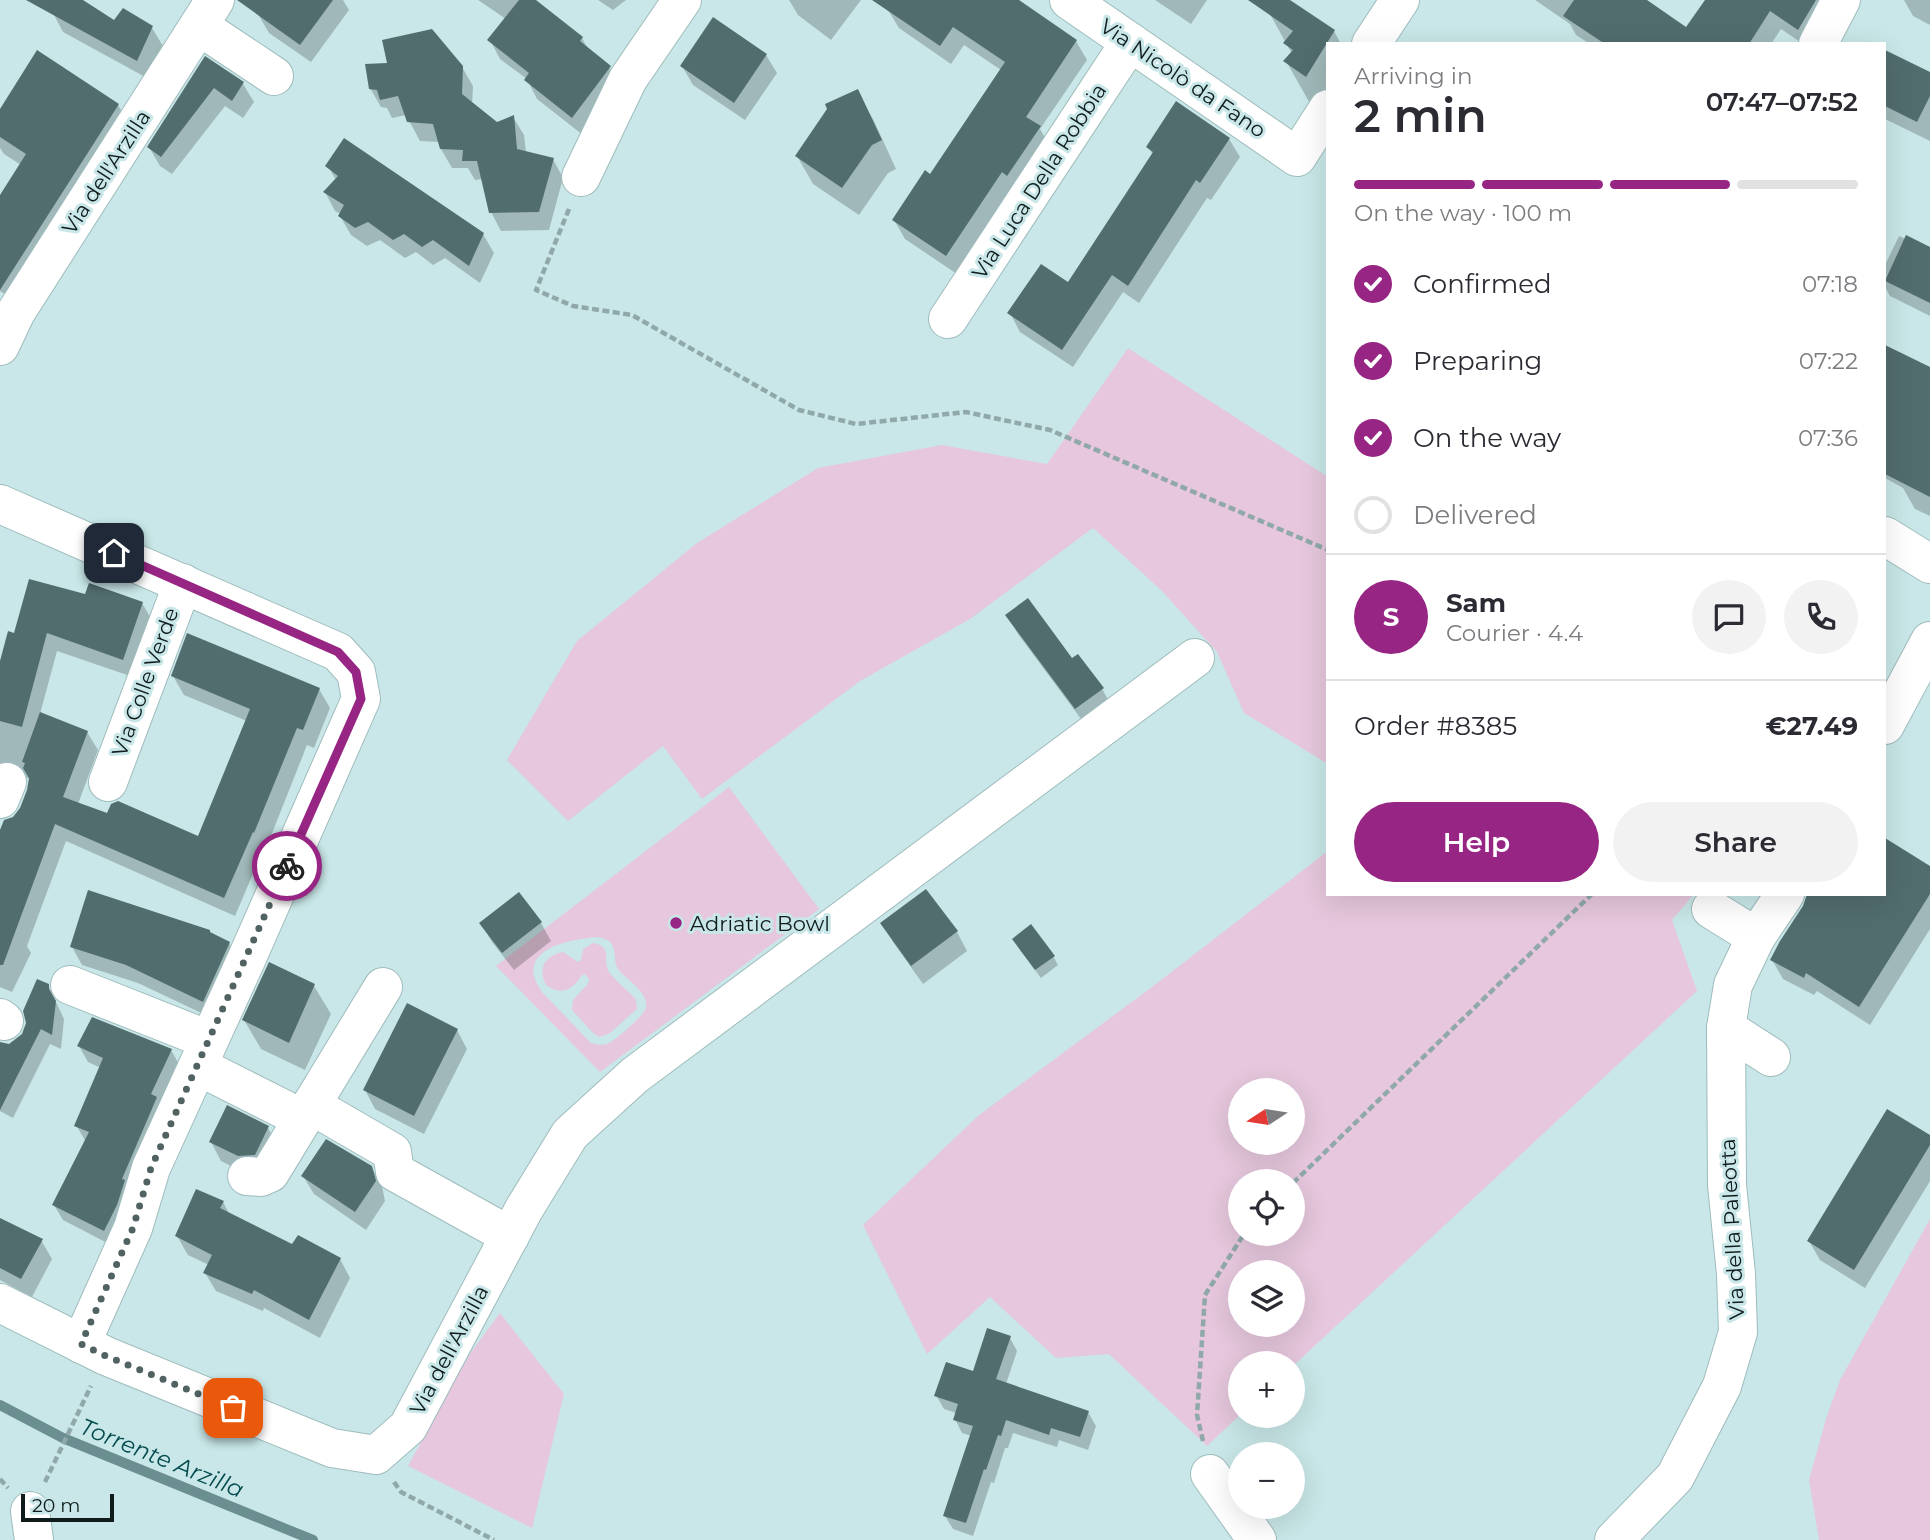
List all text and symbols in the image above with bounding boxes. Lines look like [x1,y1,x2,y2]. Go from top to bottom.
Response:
street label: Via Nicolò da Fano [1095,13,1271,143]
text: Arriving in [1354,62,1473,90]
street label: Via Luca Della Robbia [966,79,1112,283]
text: 07:47–07:52 [1706,86,1858,118]
text: 2 min [1354,87,1487,144]
street label: Via dell'Arzilla [57,105,155,239]
text: On the way · 100 m [1354,199,1572,227]
icon: check [1354,265,1392,303]
text: Confirmed [1413,268,1552,300]
text: 07:18 [1802,270,1858,298]
icon: check [1354,342,1392,380]
text: Preparing [1413,345,1542,377]
text: 07:22 [1799,347,1858,375]
icon: check [1354,419,1392,457]
text: On the way [1413,422,1561,454]
text: 07:36 [1798,424,1858,452]
text: Delivered [1413,499,1537,531]
pin [84,523,144,583]
icon: home [95,534,133,572]
button: chat [1692,580,1766,654]
button: phone [1784,580,1858,654]
text: Sam [1446,587,1506,619]
text: S [1383,601,1399,633]
street label: Via Colle Verde [107,604,183,760]
text: Courier · 4.4 [1446,619,1583,647]
text: Order #8385 [1354,710,1517,742]
text: €27.49 [1766,710,1858,742]
button: Help [1354,802,1599,882]
button: Share [1613,802,1858,882]
courier [252,831,322,901]
icon: bike [268,847,306,885]
place label: Adriatic Bowl [690,911,830,936]
marker: Adriatic Bowl [668,915,684,931]
north arrow [1228,1078,1306,1155]
map controls [1228,1078,1305,1519]
street label: Via della Paleotta [1715,1138,1749,1320]
button: locate [1228,1169,1305,1246]
button: layers [1228,1260,1305,1337]
street label: Via dell'Arzilla [404,1281,494,1419]
button: + [1228,1351,1305,1428]
pin [203,1378,263,1438]
icon: bag [214,1389,252,1427]
water label: Torrente Arzilla [76,1412,248,1504]
button: − [1228,1442,1305,1519]
scale bar [21,1491,114,1523]
text: 20 m [32,1494,80,1517]

